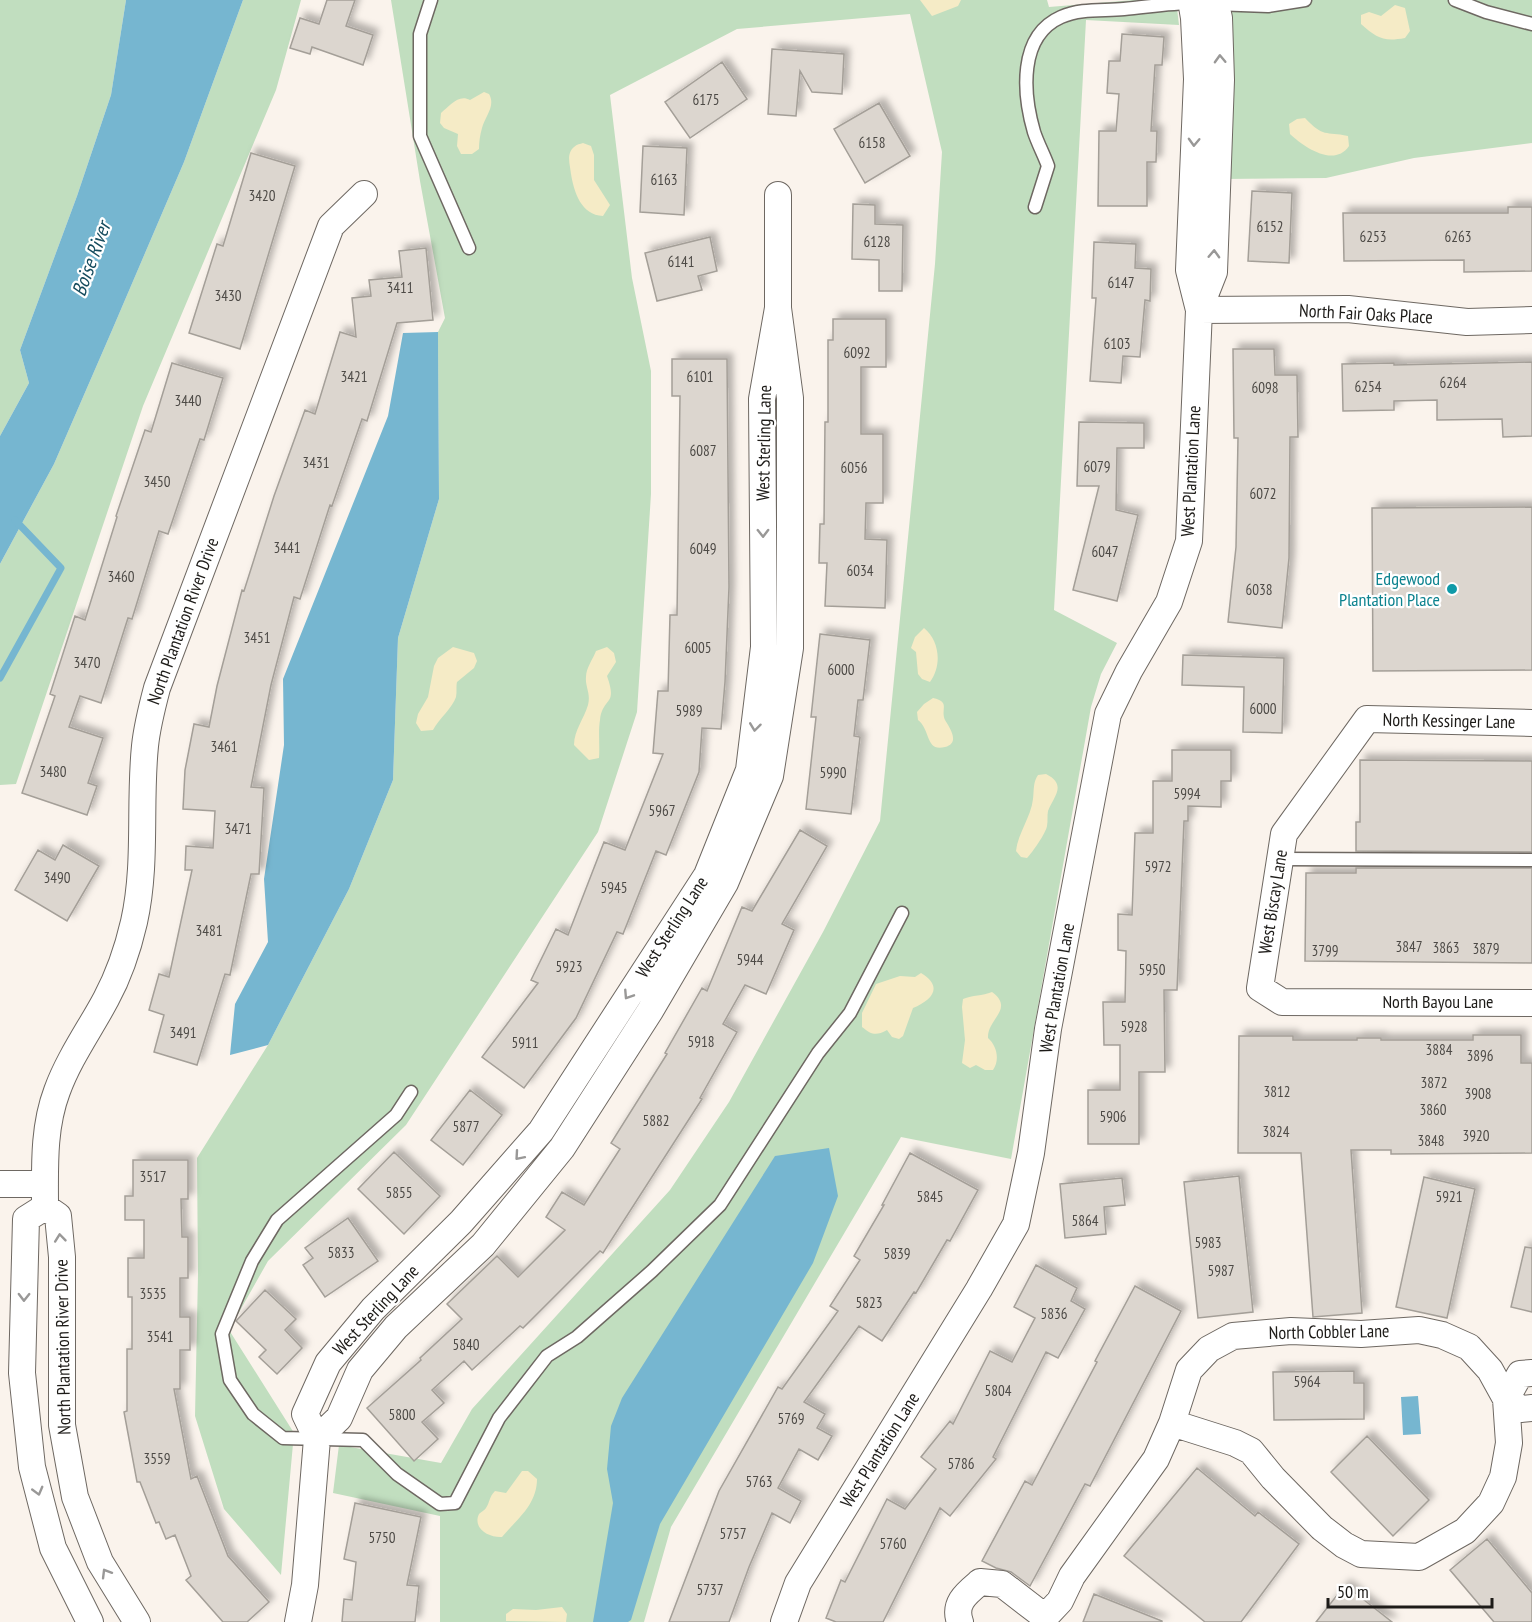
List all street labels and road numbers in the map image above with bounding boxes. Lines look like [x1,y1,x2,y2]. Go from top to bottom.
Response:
street label: North Fair Oaks Place [1299,299,1433,328]
street label: West Sterling Lane [751,385,776,501]
street label: West Plantation Lane [1176,405,1205,537]
street label: North Plantation River Drive [142,534,223,707]
street label: North Kessinger Lane [1382,708,1516,733]
street label: West Biscay Lane [1253,848,1292,956]
street label: West Sterling Lane [630,872,713,982]
street label: West Plantation Lane [1034,921,1079,1055]
street label: North Bayou Lane [1382,990,1494,1013]
street label: North Plantation River Drive [49,1259,76,1435]
street label: West Sterling Lane [328,1259,424,1360]
street label: North Cobbler Lane [1268,1319,1390,1344]
street label: West Plantation Lane [835,1388,924,1512]

